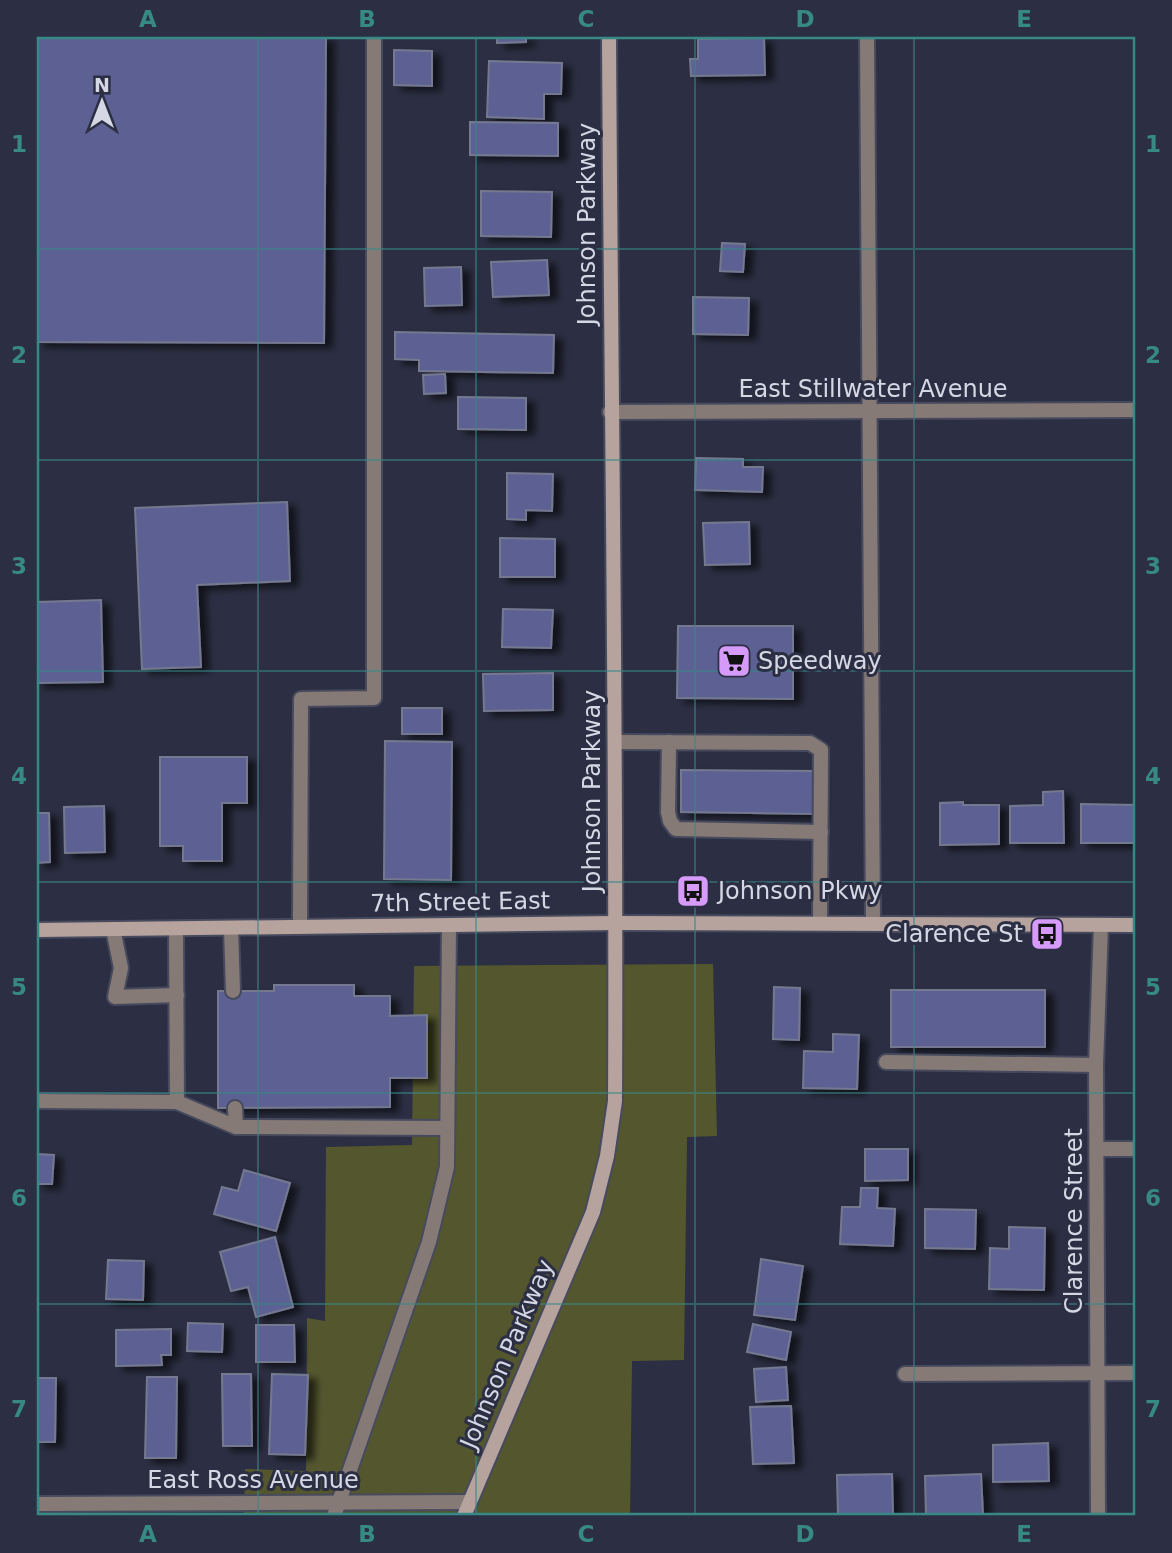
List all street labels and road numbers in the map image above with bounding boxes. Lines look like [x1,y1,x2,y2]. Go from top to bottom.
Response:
street label: Johnson Parkway [573,123,601,327]
street label: East Stillwater Avenue [738,375,1008,403]
street label: Johnson Parkway [578,690,606,894]
street label: 7th Street East [370,886,550,918]
street label: Clarence Street [1060,1128,1088,1314]
street label: Johnson Parkway [454,1255,559,1455]
street label: East Ross Avenue [147,1466,359,1494]

